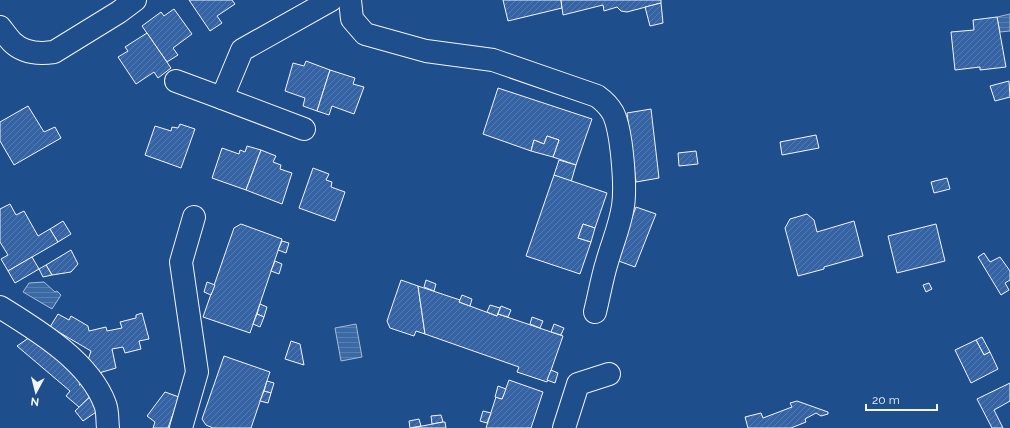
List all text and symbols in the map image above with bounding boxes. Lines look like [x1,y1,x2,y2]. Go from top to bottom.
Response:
north arrow [16,372,56,412]
scale bar [866,386,937,412]
text: 20 m [872,393,900,407]
text: N [30,394,40,408]

